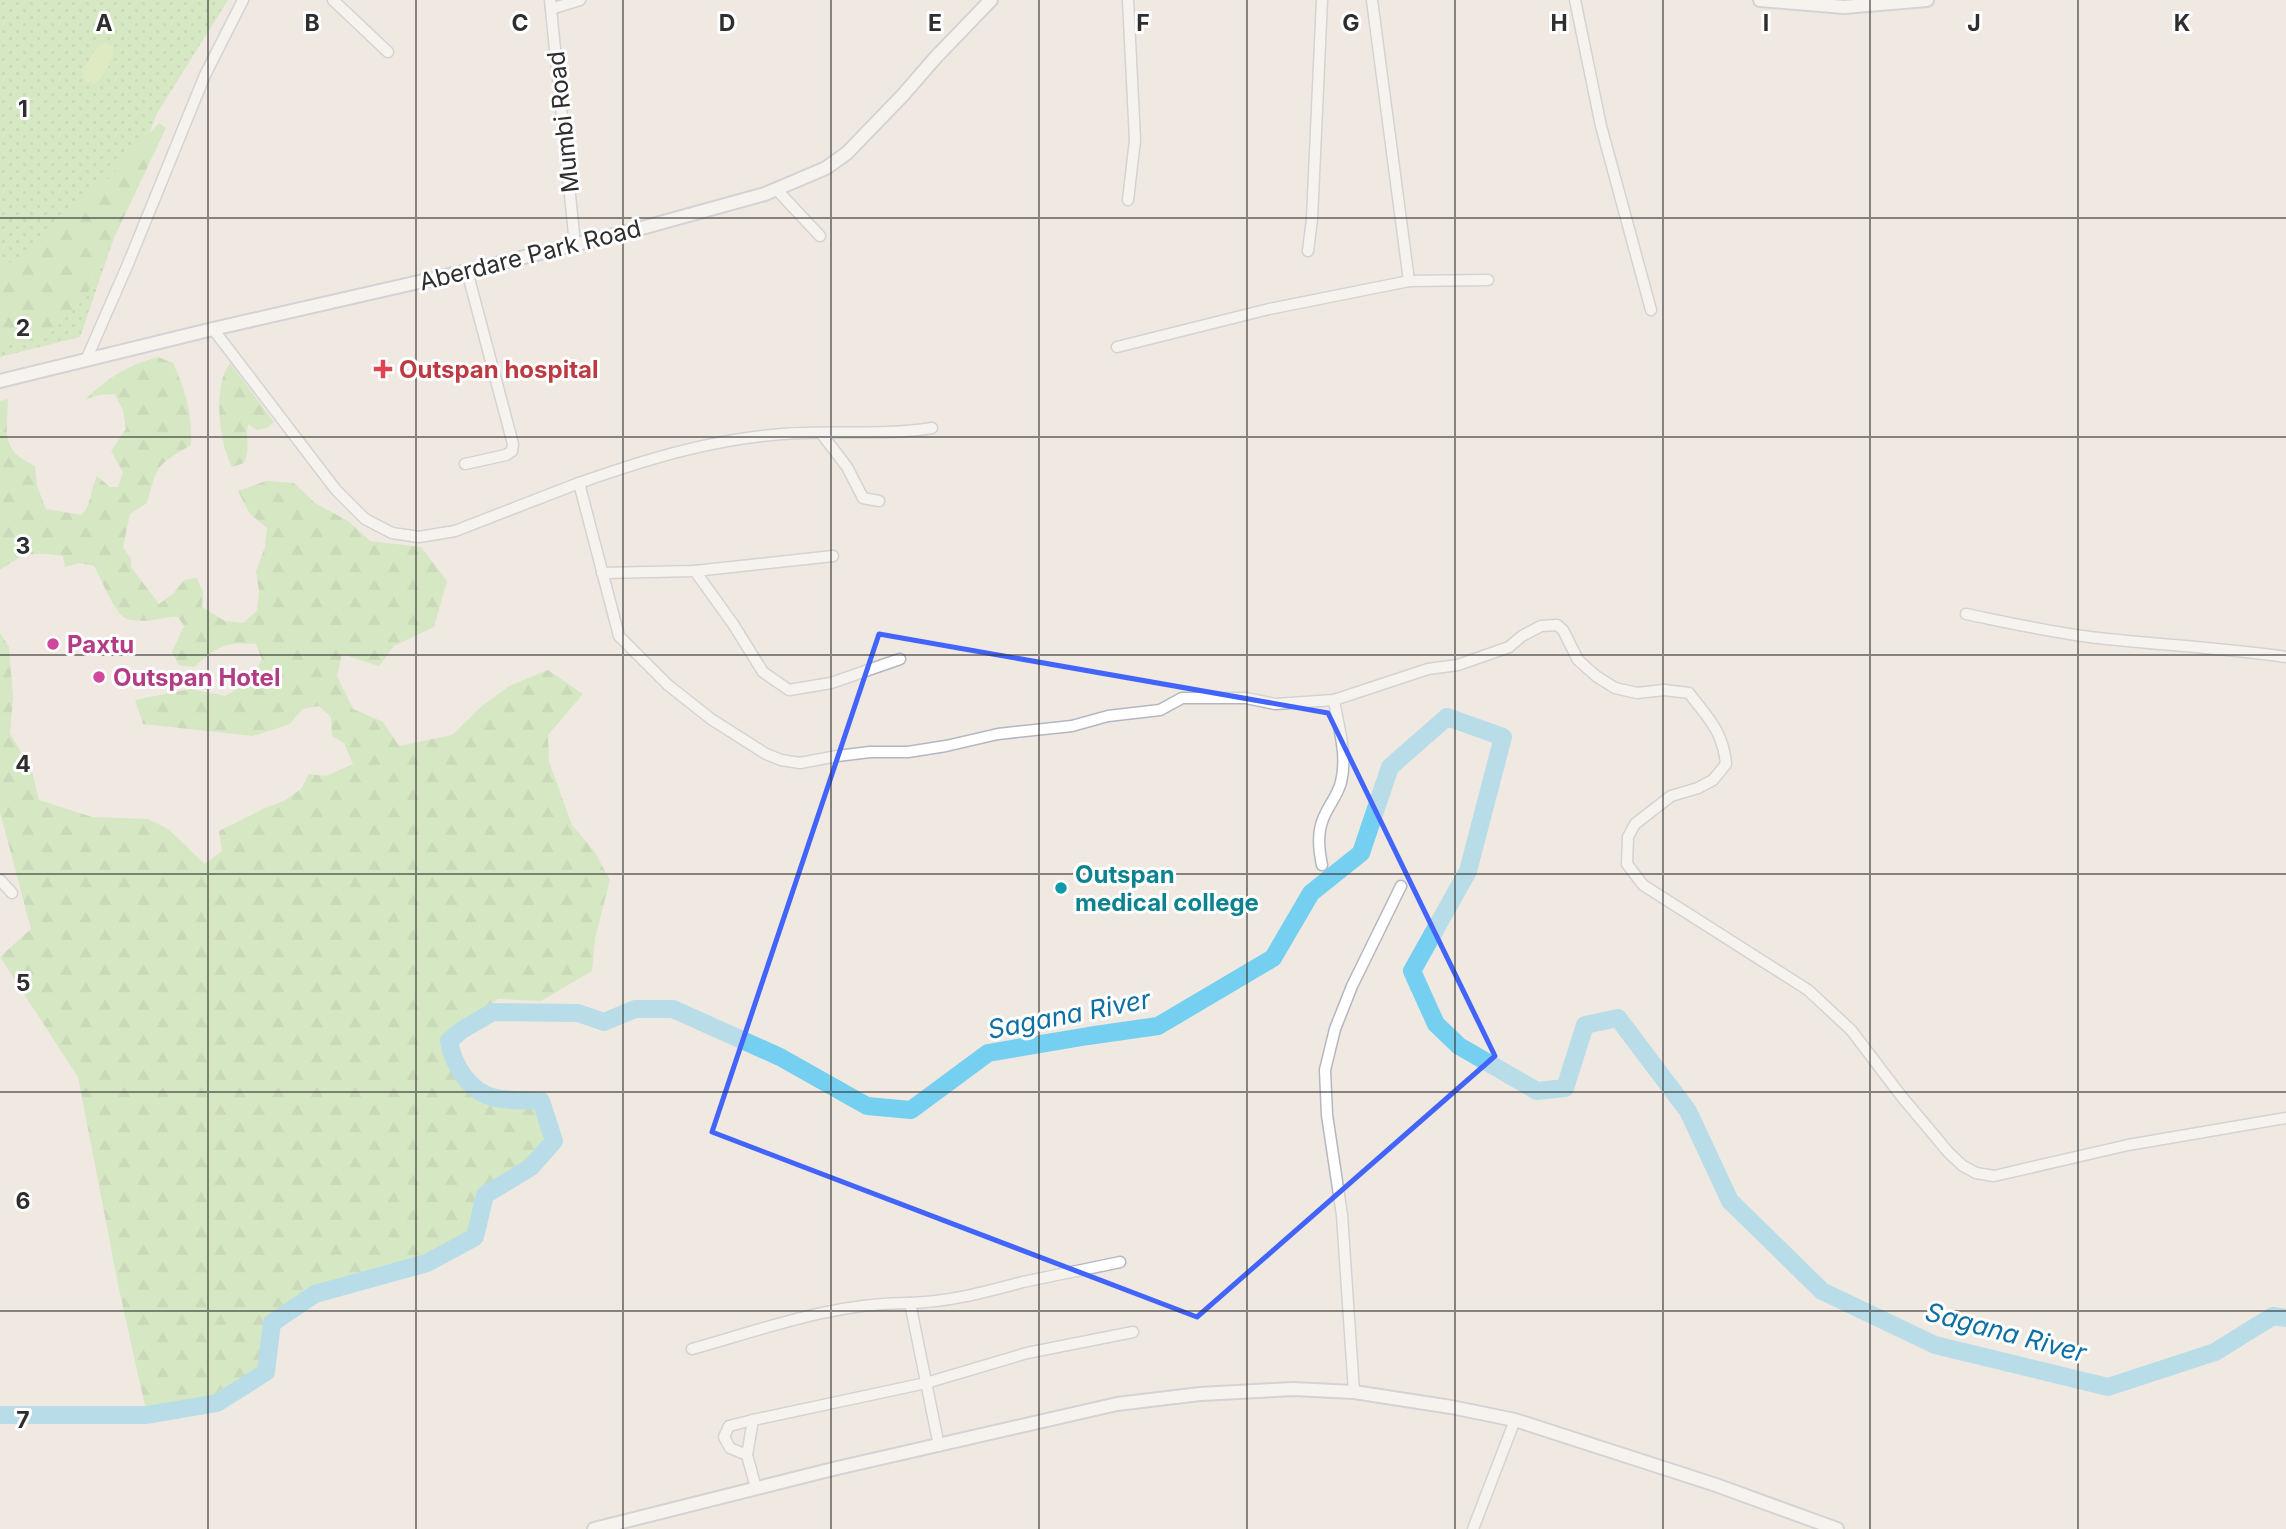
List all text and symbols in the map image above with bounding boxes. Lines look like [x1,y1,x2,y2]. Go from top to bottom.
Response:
text: A [95,9,113,37]
text: B [304,9,320,37]
text: C [511,9,529,37]
text: D [719,9,735,37]
text: E [928,9,942,37]
text: F [1136,9,1150,37]
text: G [1342,9,1360,37]
text: H [1550,9,1568,37]
text: I [1763,9,1769,37]
text: J [1967,9,1981,37]
text: K [2174,9,2190,37]
street label: Mumbi Road [541,50,585,194]
text: 1 [18,95,28,123]
street label: Aberdare Park Road [416,213,644,297]
text: 2 [16,314,30,342]
place label: Outspan hospital [399,355,599,384]
marker: Outspan hospital [373,359,393,379]
text: 3 [16,532,30,560]
place label: Paxtu [67,630,134,659]
marker: Paxtu [45,636,61,652]
place label: Outspan Hotel [113,663,280,692]
marker: Outspan Hotel [91,669,107,685]
text: 4 [15,750,31,778]
place label: Outspan medical college [1075,860,1259,917]
marker: Outspan medical college [1053,880,1069,896]
text: 5 [16,969,30,997]
water label: Sagana River [985,983,1154,1045]
text: 6 [16,1187,30,1215]
water label: Sagana River [1922,1296,2091,1369]
text: 7 [16,1406,30,1434]

